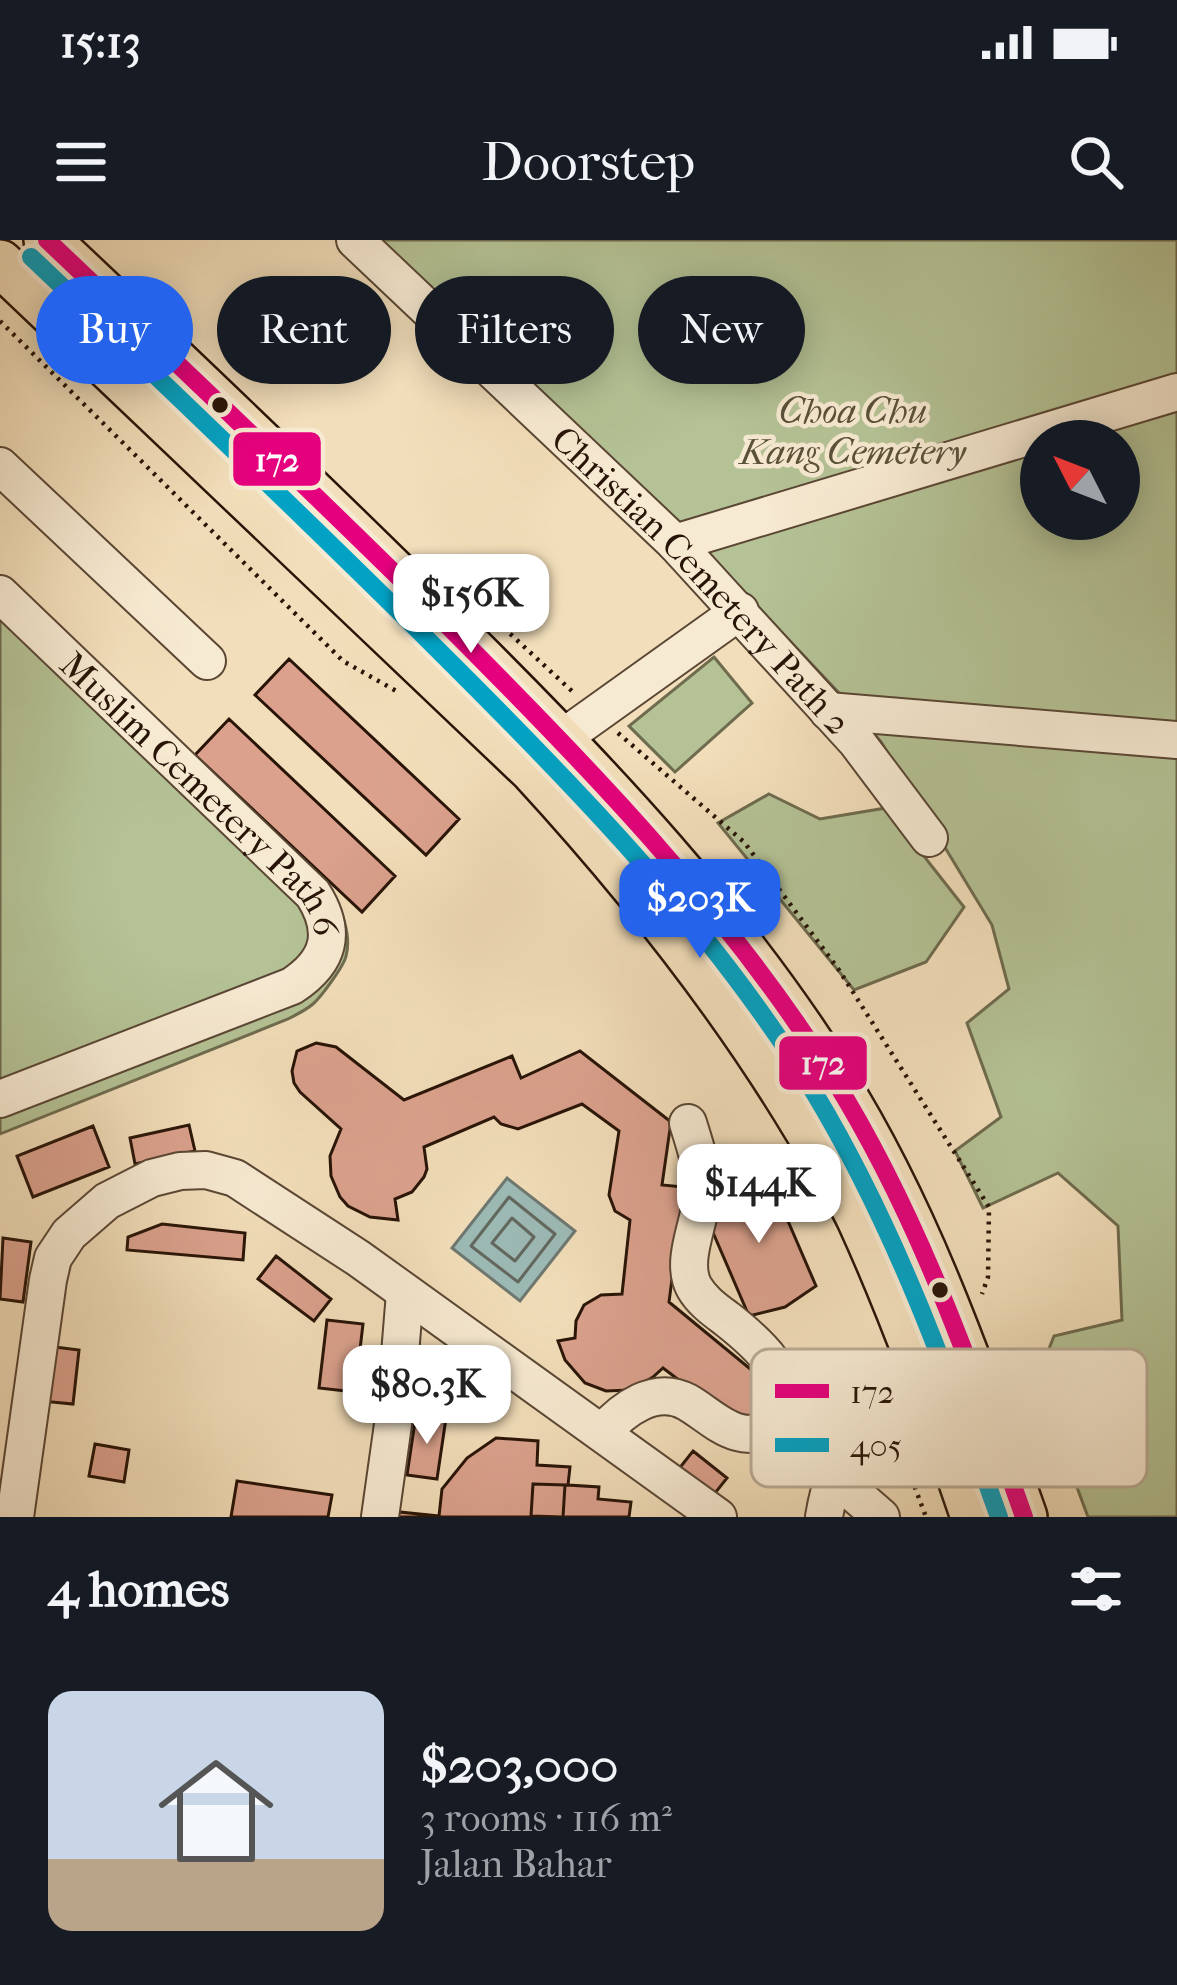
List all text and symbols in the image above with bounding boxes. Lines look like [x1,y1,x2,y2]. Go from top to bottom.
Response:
text: 15:13 [60,16,141,69]
icon: menu [48,129,114,195]
icon: search [1063,129,1129,195]
text: Doorstep [482,131,695,194]
chip: Buy [36,276,193,384]
chip: Rent [217,276,391,384]
chip: Filters [415,276,614,384]
chip: New [638,276,805,384]
park label: Choa Chu Kang Cemetery [737,390,967,473]
unlabelled marker [209,394,231,416]
street label: Christian Cemetery Path 2 [543,418,859,743]
north arrow [1020,420,1140,540]
map controls [1020,420,1140,540]
line badge: 172 [231,430,323,488]
text: 172 [255,441,299,480]
pin: $156K [387,554,555,656]
text: $156K [420,570,522,616]
street label: Muslim Cemetery Path 6 [51,643,348,939]
pin: $203K [616,859,784,961]
text: $203K [646,875,754,921]
line badge: 172 [777,1034,869,1092]
text: 172 [801,1044,845,1083]
pin: $144K [675,1144,843,1246]
text: $144K [704,1160,814,1206]
unlabelled marker [929,1279,951,1301]
pin: $80.3K [329,1345,525,1447]
legend [751,1349,1147,1487]
text: $80.3K [370,1361,484,1407]
text: 172 [850,1373,895,1412]
text: 405 [850,1427,902,1466]
icon: filters [1063,1556,1129,1622]
text: 4 homes [48,1559,229,1619]
text: $203,000 [420,1735,618,1795]
icon: home [144,1739,288,1883]
text: 3 rooms · 116 m² [420,1795,672,1841]
text: Jalan Bahar [420,1841,612,1887]

